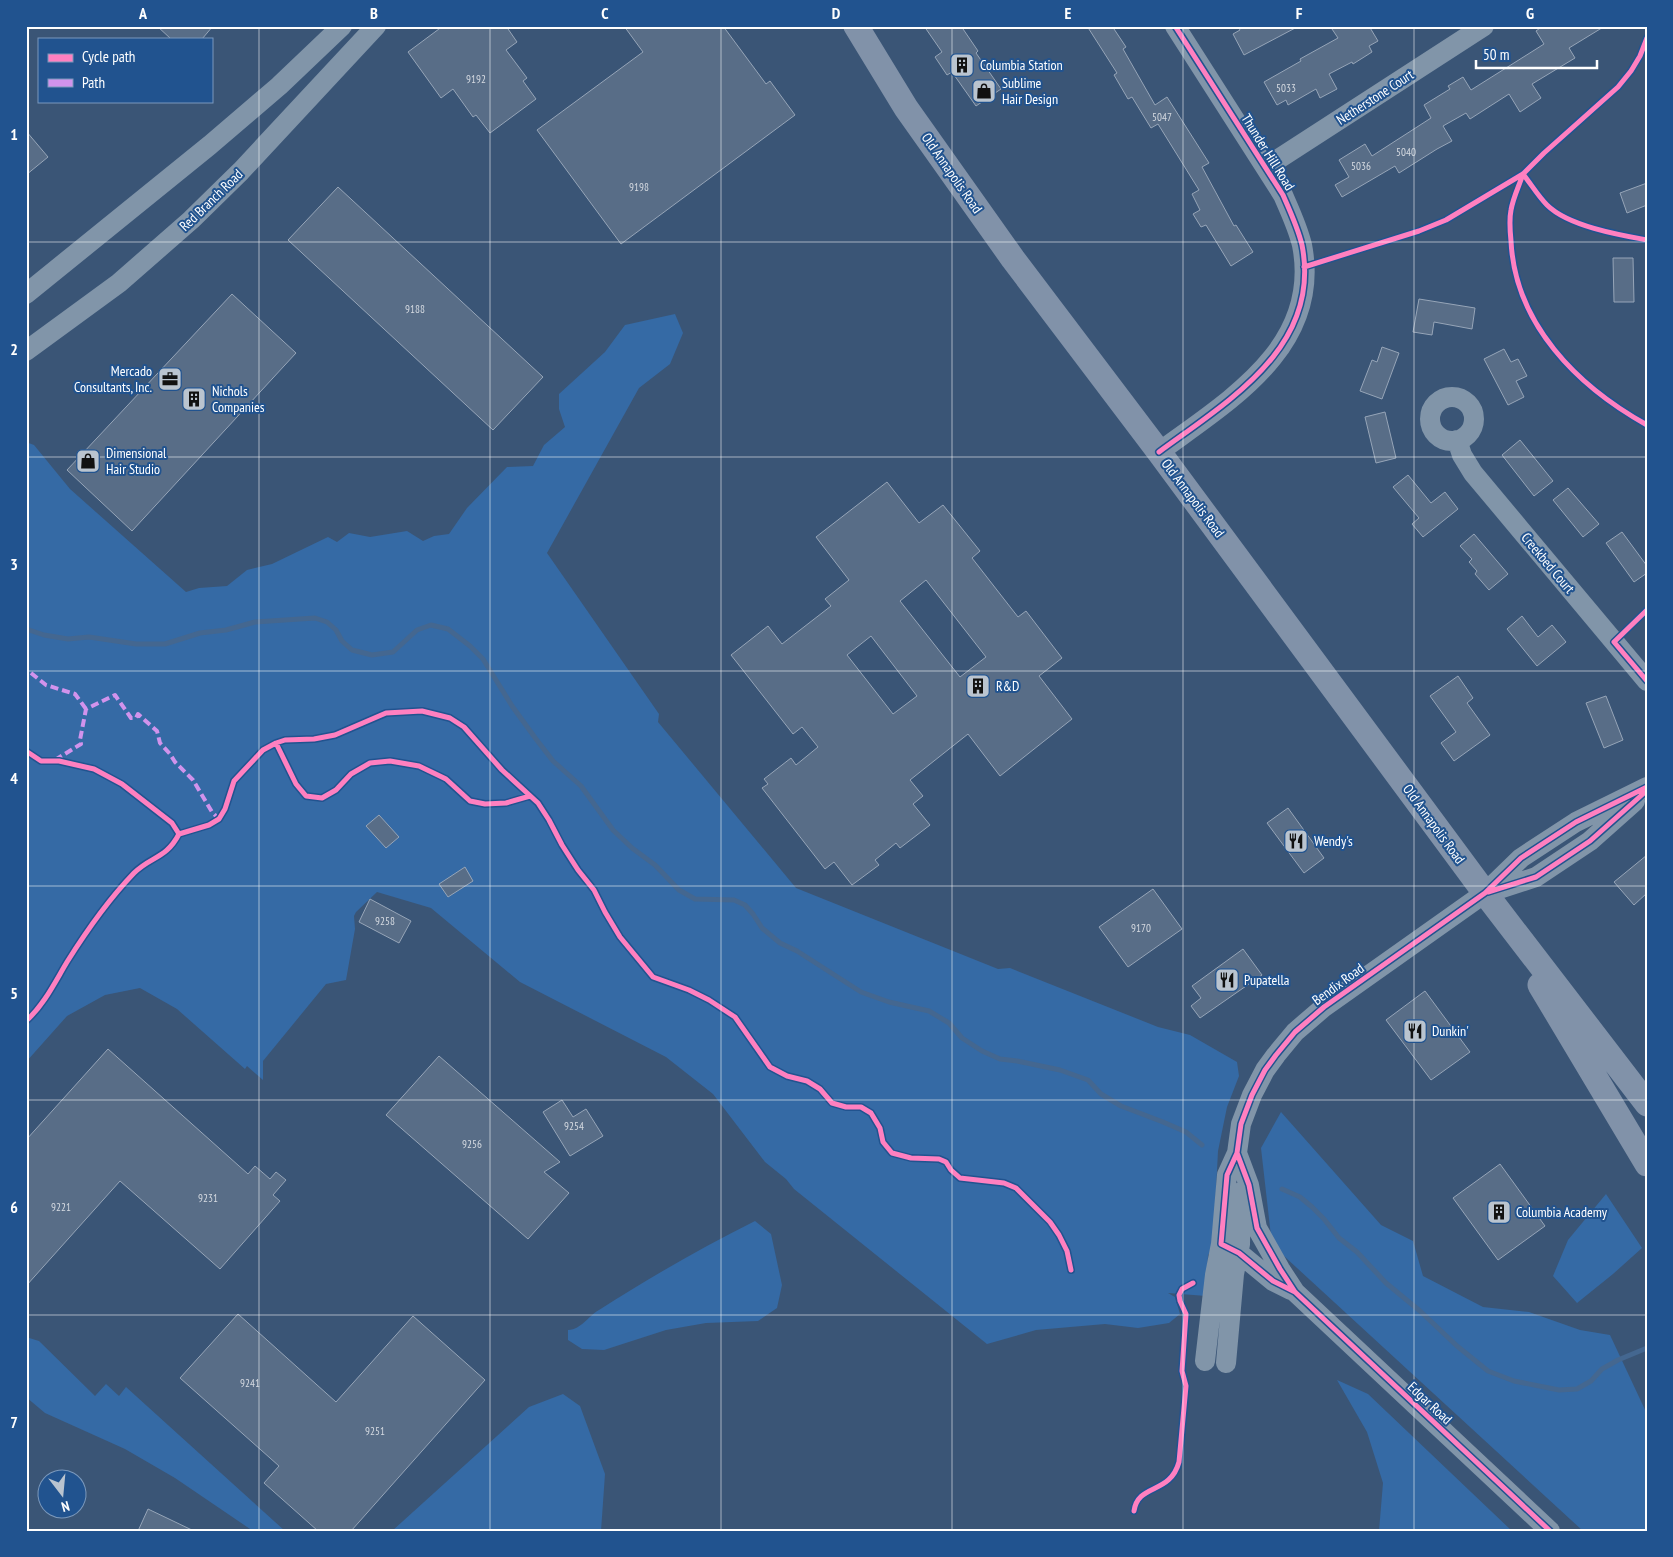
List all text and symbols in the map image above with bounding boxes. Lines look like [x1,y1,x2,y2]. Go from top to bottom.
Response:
text: A [138,3,148,23]
text: B [370,3,378,23]
text: C [601,3,609,23]
text: D [832,3,841,23]
text: E [1065,3,1072,23]
text: F [1296,3,1303,23]
text: G [1526,3,1534,23]
legend [38,38,212,102]
scale bar [1476,38,1597,70]
text: 50 m [1483,45,1509,64]
text: Cycle path [82,47,135,66]
building icon: Columbia Station [949,52,975,78]
place label: Columbia Station [980,56,1063,74]
street label: Netherstone Court [1333,65,1417,129]
house number: 9192 [466,72,486,86]
text: Path [82,73,105,92]
place label: Sublime Hair Design [1002,74,1058,108]
shop icon: Sublime Hair Design [971,78,997,104]
house number: 5033 [1276,81,1296,95]
house number: 5047 [1152,110,1172,124]
street label: Thunder Hill Road [1237,110,1299,194]
text: 1 [10,124,18,144]
street label: Old Annapolis Road [918,129,986,217]
house number: 5040 [1396,145,1416,159]
house number: 5036 [1351,159,1371,173]
street label: Red Branch Road [176,165,246,235]
house number: 9198 [629,180,649,194]
house number: 9188 [405,302,425,316]
text: 2 [10,339,18,359]
place label: Mercado Consultants, Inc. [74,362,152,396]
office icon: Mercado Consultants, Inc. [157,366,183,392]
place label: Nichols Companies [212,382,265,416]
building icon: Nichols Companies [181,386,207,412]
place label: Dimensional Hair Studio [106,444,167,478]
shop icon: Dimensional Hair Studio [75,448,101,474]
street label: Old Annapolis Road [1157,455,1229,541]
street label: Creekbed Court [1517,529,1579,597]
text: 3 [10,554,18,574]
building icon: R&D [965,673,991,699]
place label: R&D [996,677,1019,695]
text: 4 [10,768,18,788]
street label: Old Annapolis Road [1399,781,1469,867]
restaurant icon: Wendy's [1283,828,1309,854]
place label: Wendy's [1314,832,1353,850]
house number: 9258 [375,914,395,928]
house number: 9170 [1131,921,1151,935]
street label: Bendix Road [1308,959,1368,1009]
restaurant icon: Pupatella [1214,967,1240,993]
place label: Pupatella [1244,971,1289,989]
text: 5 [10,983,18,1003]
restaurant icon: Dunkin' [1402,1018,1428,1044]
place label: Dunkin' [1432,1022,1469,1040]
house number: 9254 [564,1119,584,1133]
house number: 9256 [462,1137,482,1151]
house number: 9231 [198,1191,218,1205]
text: 6 [10,1197,18,1217]
building icon: Columbia Academy [1486,1199,1512,1225]
house number: 9221 [51,1200,71,1214]
place label: Columbia Academy [1516,1203,1608,1221]
house number: 9241 [240,1376,260,1390]
street label: Edgar Road [1404,1378,1456,1428]
text: 7 [10,1412,18,1432]
house number: 9251 [365,1424,385,1438]
north arrow [38,1470,88,1520]
text: N [59,1497,72,1516]

